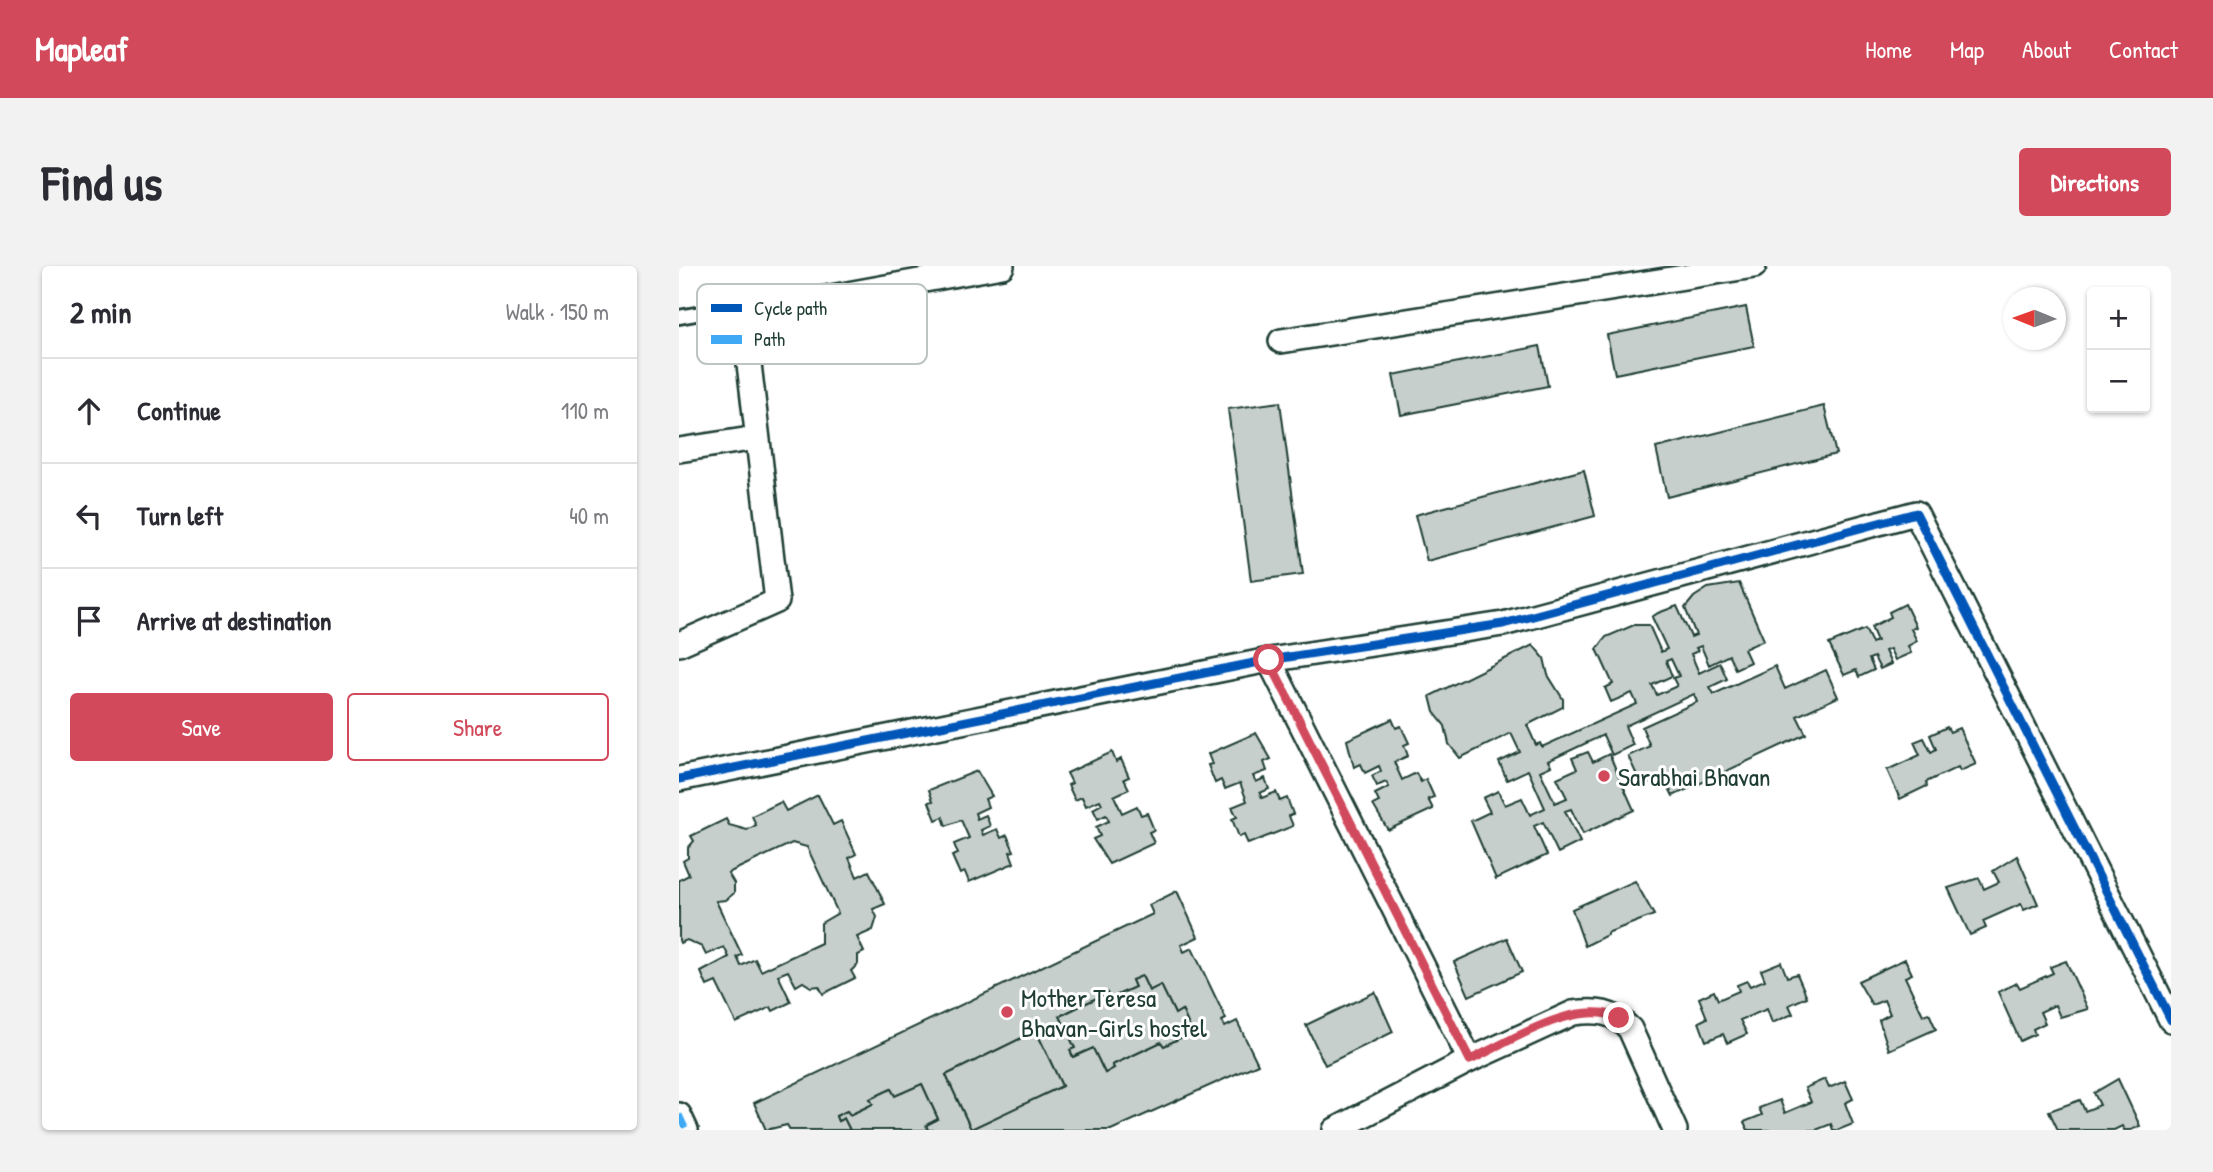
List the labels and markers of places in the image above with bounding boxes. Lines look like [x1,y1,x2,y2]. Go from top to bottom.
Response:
place label: Sarabhai Bhavan [1618,759,1771,794]
marker: Sarabhai Bhavan [1596,768,1612,784]
place label: Mother Teresa Bhavan-Girls hostel [1021,980,1207,1045]
marker: Mother Teresa Bhavan-Girls hostel [999,1004,1015,1020]

